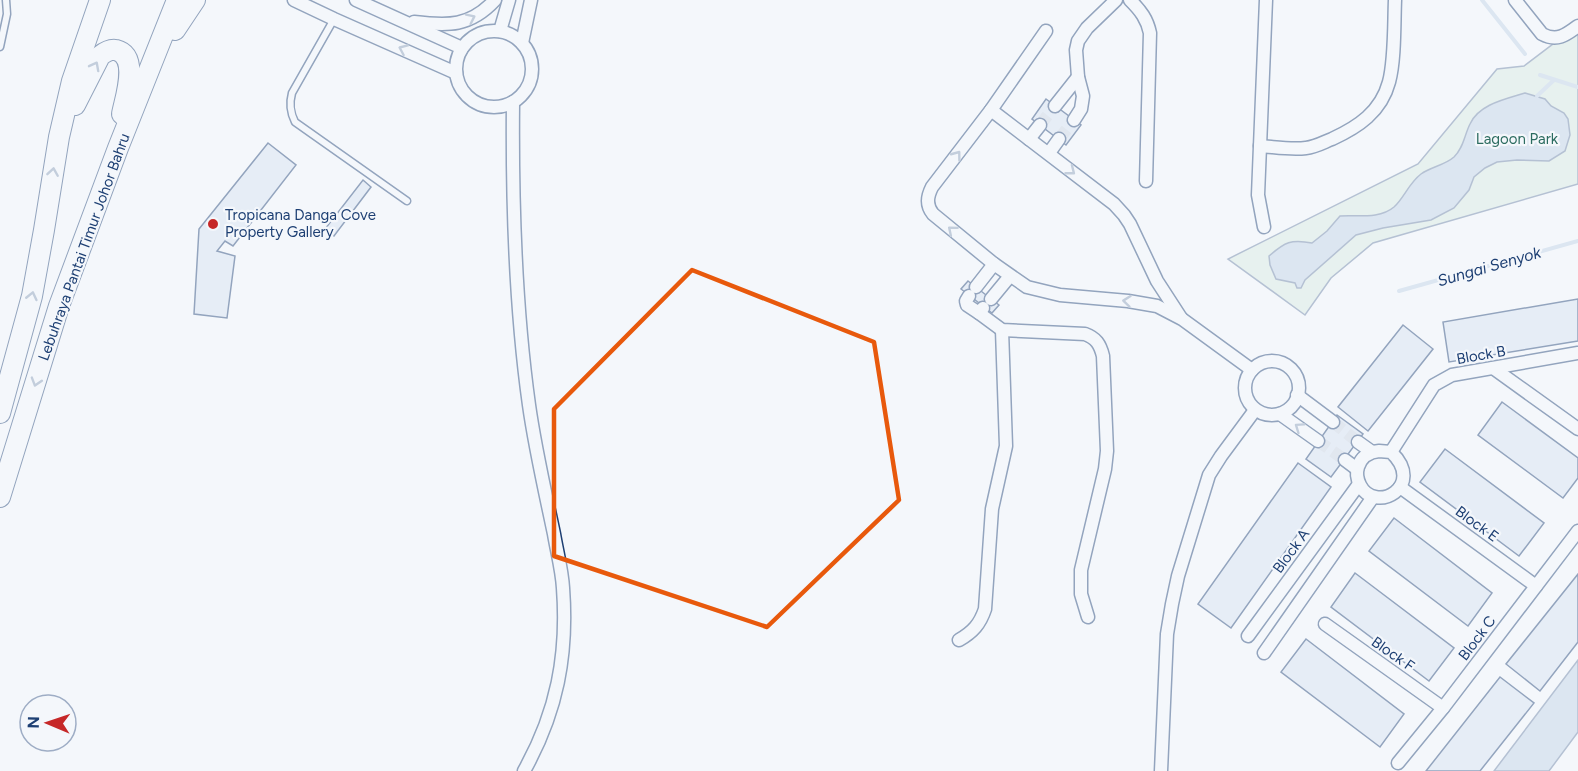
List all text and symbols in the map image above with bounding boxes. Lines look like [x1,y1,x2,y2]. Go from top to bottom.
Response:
one-way arrow [465,13,476,25]
one-way arrow [398,44,409,56]
one-way arrow [87,61,99,72]
park label: Lagoon Park [1476,130,1559,148]
street label: Lebuhraya Pantai Timur Johor Bahru [34,131,134,363]
one-way arrow [949,151,960,162]
one-way arrow [1065,163,1076,174]
one-way arrow [47,168,59,177]
place label: Tropicana Danga Cove Property Gallery [225,206,376,241]
marker: Tropicana Danga Cove Property Gallery [206,217,220,231]
one-way arrow [948,226,959,237]
water label: Sungai Senyok [1435,242,1544,290]
one-way arrow [24,291,37,301]
one-way arrow [1122,295,1131,308]
street label: Block B [1455,342,1507,368]
one-way arrow [31,376,43,387]
one-way arrow [1295,423,1306,434]
street label: Block E [1452,502,1502,546]
street label: Block A [1269,525,1313,577]
street label: Block C [1454,612,1500,664]
street label: Block F [1368,633,1418,675]
north arrow [18,693,78,753]
text: N [24,716,43,729]

